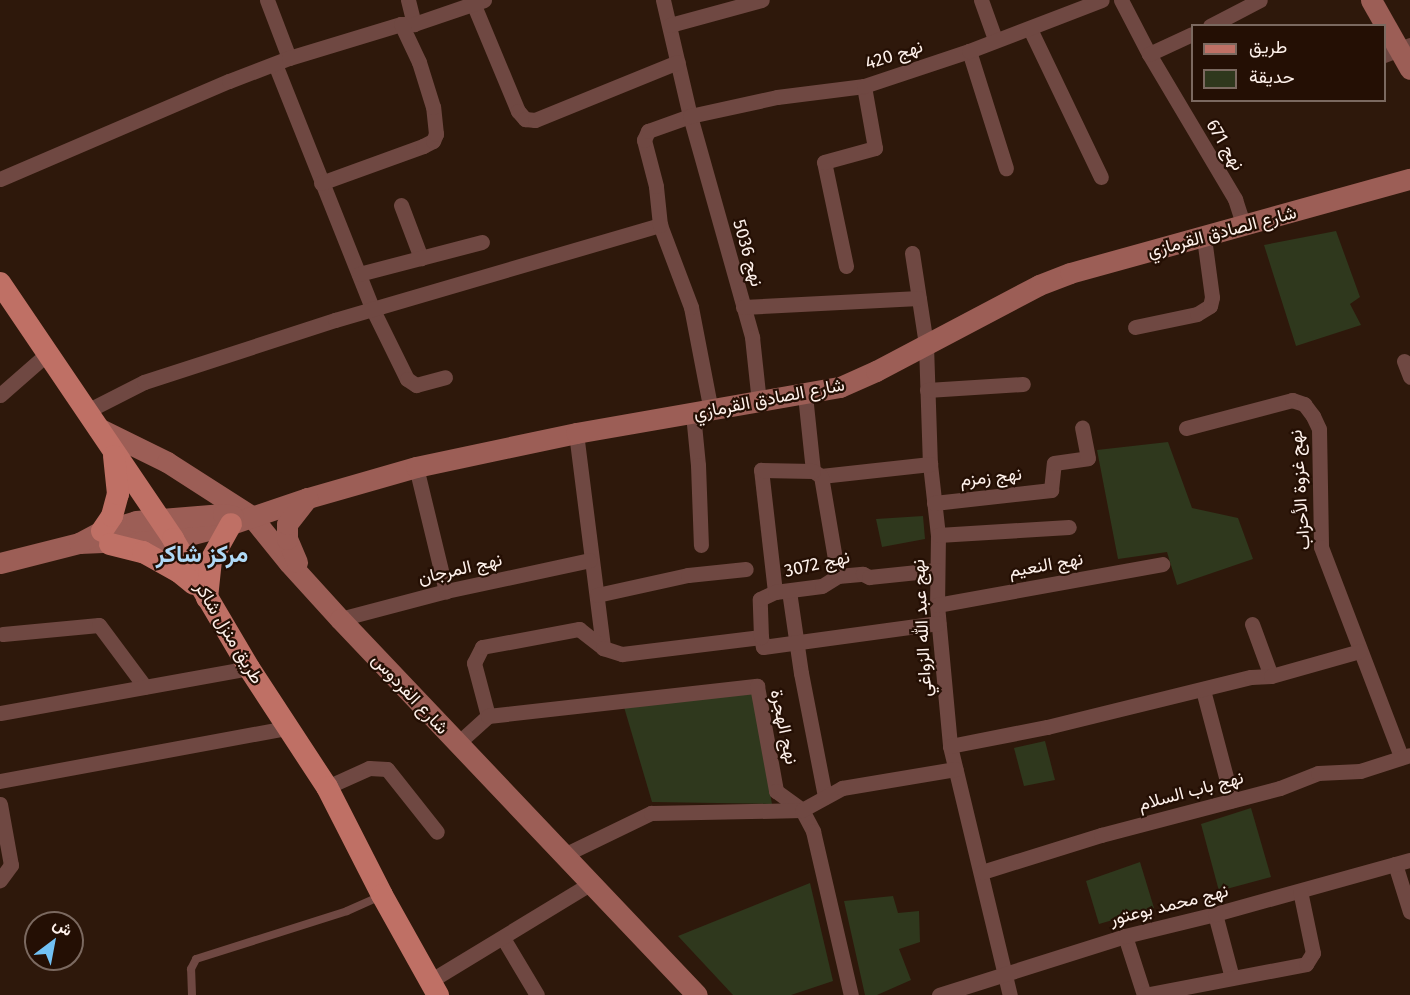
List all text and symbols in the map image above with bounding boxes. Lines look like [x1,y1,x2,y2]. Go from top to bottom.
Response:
legend [1191,24,1386,102]
street label: نهج 420 [862,36,926,74]
text: طريق [1249,36,1287,58]
text: حديقة [1249,66,1295,88]
street label: نهج 671 [1201,115,1249,175]
street label: شارع الصادق القرمازي [1145,202,1299,262]
street label: نهج 5036 [728,217,768,289]
street label: شارع الصادق القرمازي [692,374,846,424]
street label: نهج غزوة الأحزاب [1285,429,1315,551]
street label: نهج زمزم [959,463,1023,491]
district label: مركز شاكر [156,541,248,569]
street label: نهج 3072 [782,546,852,582]
street label: نهج النعيم [1007,548,1085,582]
street label: نهج المرجان [416,549,504,589]
street label: نهج عبد الله الزواغي [908,559,936,697]
street label: طريق منزل شاكر [190,578,268,688]
street label: شارع الفردوس [367,649,453,739]
street label: نهج الهجرة [766,688,802,766]
street label: نهج باب السلام [1136,767,1246,815]
street label: نهج محمد بوعتور [1108,880,1230,930]
north arrow [24,911,84,971]
text: ش [50,914,76,940]

